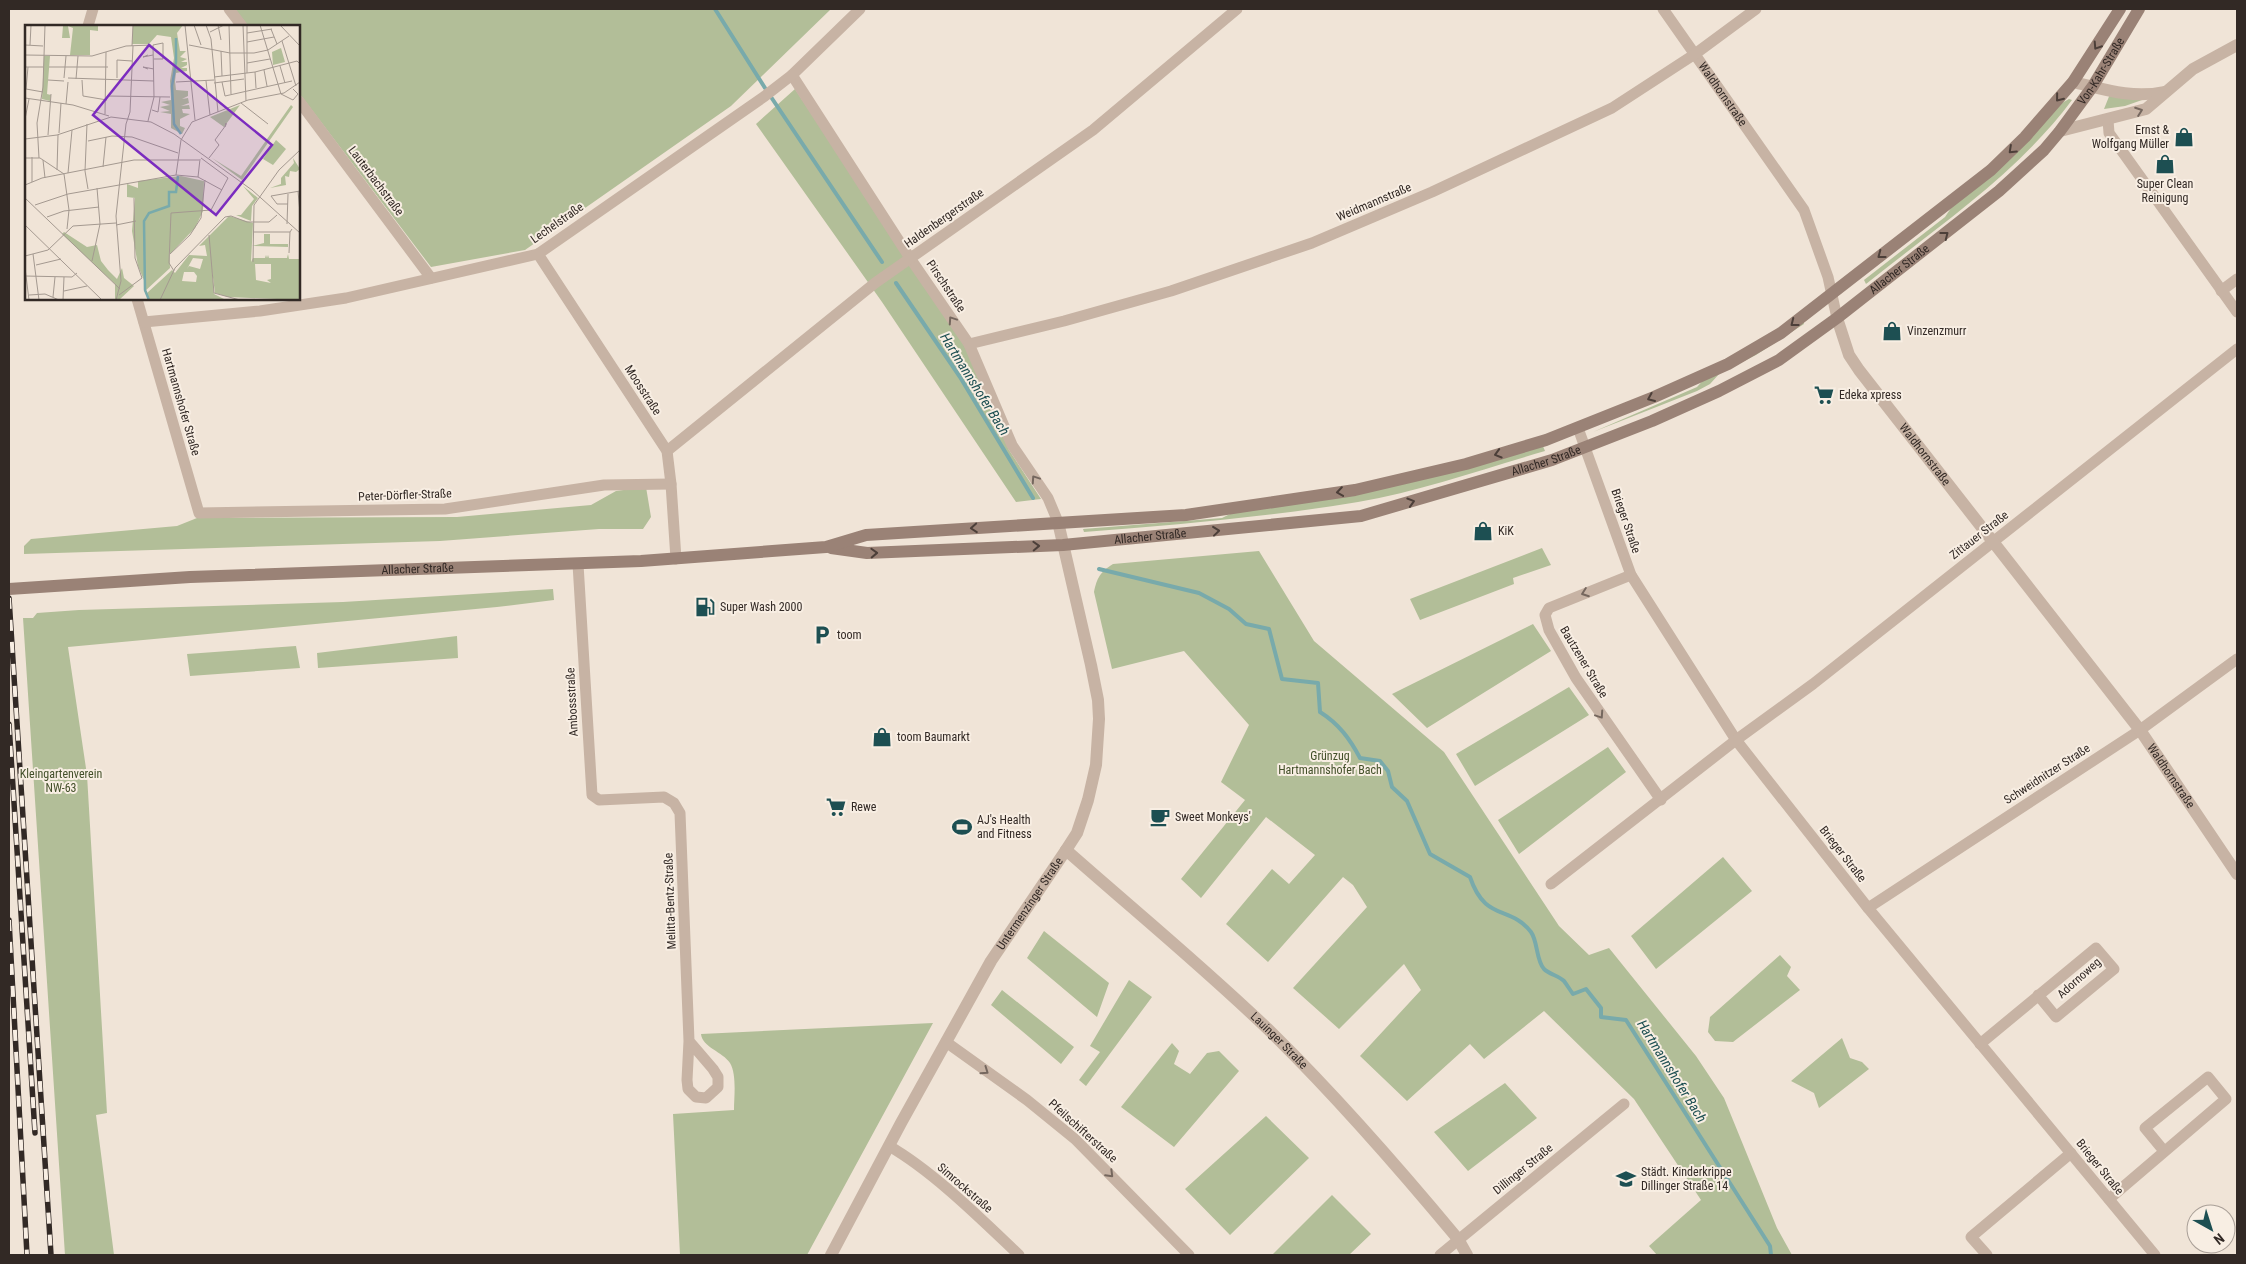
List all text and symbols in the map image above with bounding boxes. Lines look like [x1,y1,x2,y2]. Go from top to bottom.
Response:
inset map [25,25,300,300]
street label: Von-Kahr-Straße [2075,35,2128,108]
one-way arrow [2094,40,2103,49]
street label: Waldhornstraße [1696,59,1750,129]
one-way arrow [2056,93,2065,102]
one-way arrow [2134,107,2142,117]
place label: Ernst & Wolfgang Müller [2092,123,2169,151]
shop icon: Ernst & Wolfgang Müller [2173,126,2195,148]
street label: Lauterbachstraße [345,144,407,219]
one-way arrow [2008,144,2017,153]
shop icon: Super Clean Reinigung [2154,153,2176,175]
place label: Super Clean Reinigung [2137,177,2194,205]
street label: Weidmannstraße [1335,180,1414,224]
street label: Haldenbergerstraße [902,185,987,251]
street label: Lechelstraße [528,200,586,246]
one-way arrow [1939,231,1948,240]
street label: Allacher Straße [1866,241,1932,297]
one-way arrow [1878,250,1887,258]
street label: Pirschstraße [923,257,969,315]
one-way arrow [949,316,959,325]
one-way arrow [1790,317,1800,326]
shop icon: Vinzenzmurr [1881,320,1903,342]
place label: Vinzenzmurr [1907,324,1967,338]
water label: Hartmannshofer Bach [937,330,1013,438]
street label: Hartmannshofer Straße [159,347,203,458]
street label: Moosstraße [622,362,665,418]
supermarket icon: Edeka xpress [1813,384,1835,406]
place label: Edeka xpress [1839,388,1902,402]
one-way arrow [1647,392,1656,403]
street label: Waldhornstraße [1896,421,1954,489]
street label: Allacher Straße [1510,442,1583,479]
one-way arrow [1495,449,1503,459]
one-way arrow [1032,475,1041,485]
street label: Peter-Dörfler-Straße [358,486,452,504]
one-way arrow [1336,486,1344,497]
street label: Brieger Straße [1608,487,1644,555]
one-way arrow [1406,497,1414,507]
street label: Zittauer Straße [1947,508,2011,562]
shop icon: KiK [1472,520,1494,542]
one-way arrow [970,523,978,534]
place label: KiK [1498,524,1514,538]
street label: Allacher Straße [1113,526,1187,547]
one-way arrow [1212,526,1220,537]
one-way arrow [1033,540,1041,551]
one-way arrow [870,547,878,558]
street label: Allacher Straße [381,561,454,577]
one-way arrow [1581,587,1590,597]
fuel station icon: Super Wash 2000 [694,596,716,618]
place label: Super Wash 2000 [720,600,802,614]
parking icon: toom [811,624,833,646]
street label: Bautzener Straße [1557,624,1611,701]
place label: toom [837,628,862,642]
street label: Ambossstraße [563,667,581,737]
one-way arrow [1594,709,1603,718]
shop icon: toom Baumarkt [871,726,893,748]
place label: toom Baumarkt [897,730,970,744]
street label: Schweidnitzer Straße [2001,741,2093,807]
street label: Waldhornstraße [2144,741,2198,811]
park label: Grünzug Hartmannshofer Bach [1278,749,1382,777]
park label: Kleingartenverein NW-63 [20,767,102,795]
supermarket icon: Rewe [825,796,847,818]
place label: Rewe [851,800,877,814]
cafe icon: Sweet Monkeys' [1149,806,1171,828]
place label: Sweet Monkeys' [1175,810,1251,824]
place label: AJ's Health and Fitness [977,813,1032,841]
sports icon: AJ's Health and Fitness [951,816,973,838]
street label: Brieger Straße [1817,823,1869,885]
street label: Melitta-Bentz-Straße [661,852,679,950]
street label: Untermenzinger Straße [994,854,1066,953]
street label: Adornoweg [2054,955,2104,1001]
street label: Lauinger Straße [1248,1009,1311,1072]
water label: Hartmannshofer Bach [1634,1017,1710,1125]
one-way arrow [980,1065,989,1074]
street label: Pfeilschifterstraße [1046,1096,1121,1166]
street label: Brieger Straße [2073,1136,2127,1198]
street label: Dillinger Straße [1490,1141,1556,1197]
street label: Simrockstraße [935,1160,996,1216]
place label: Städt. Kinderkrippe Dillinger Straße 14 [1641,1165,1732,1193]
one-way arrow [1104,1168,1113,1177]
school or university icon: Städt. Kinderkrippe Dillinger Straße 14 [1615,1168,1637,1190]
north arrow [2186,1204,2236,1254]
text: N [2211,1230,2228,1248]

